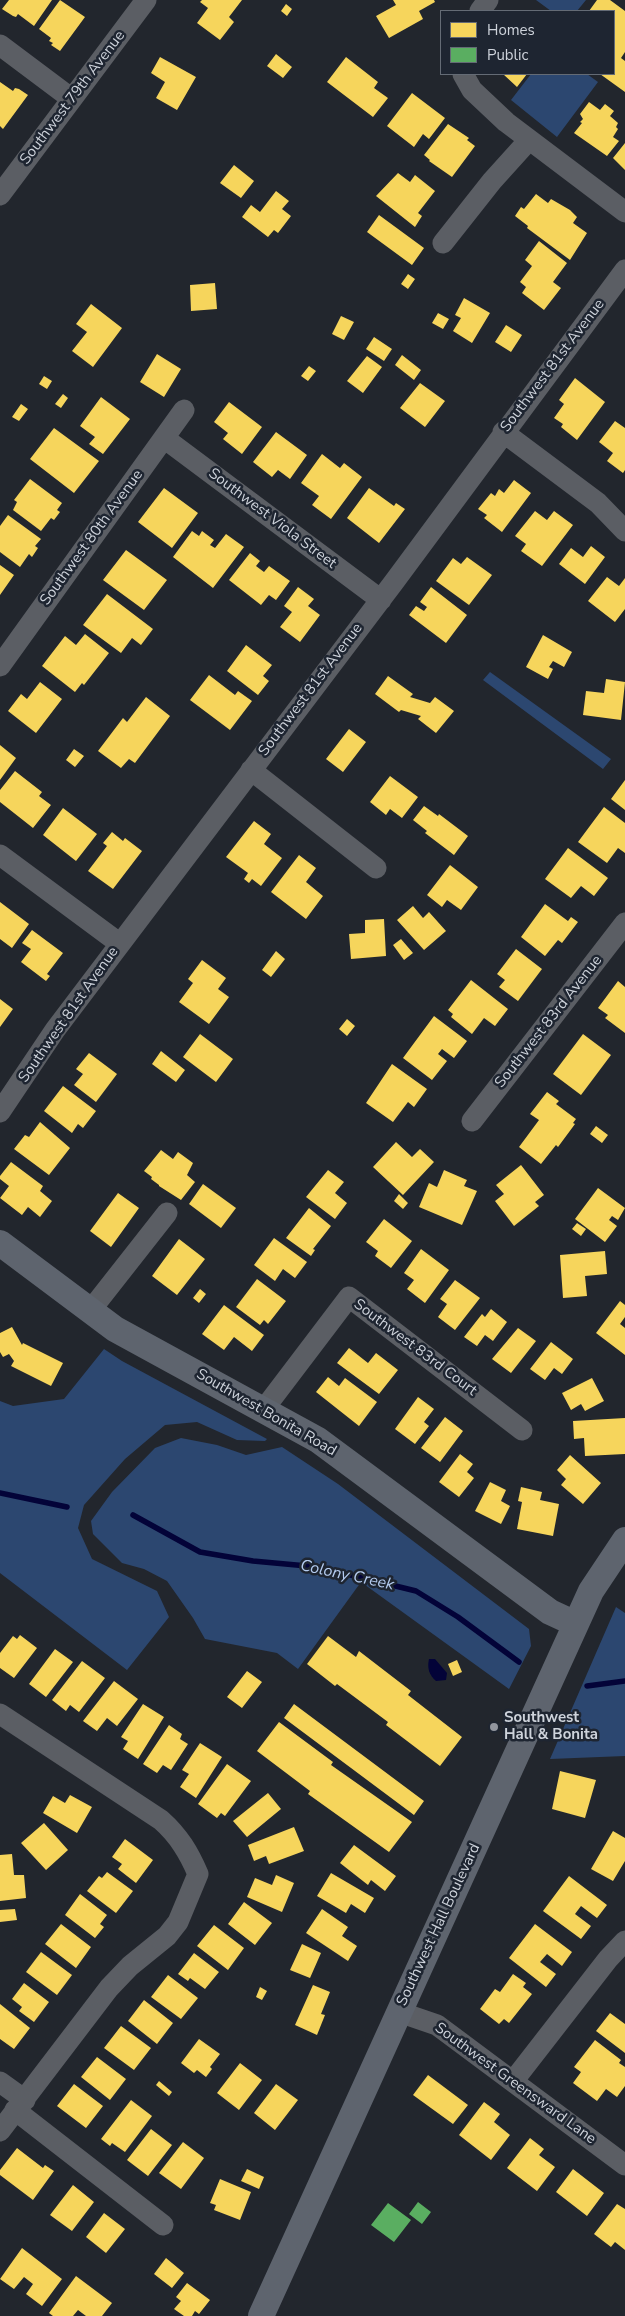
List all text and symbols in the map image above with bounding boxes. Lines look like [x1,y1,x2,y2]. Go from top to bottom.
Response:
legend [440,10,615,75]
text: Homes [487,20,535,40]
street label: Southwest 79th Avenue [17,27,129,169]
text: Public [487,45,528,65]
street label: Southwest 81st Avenue [497,296,609,436]
street label: Southwest Viola Street [204,465,340,573]
street label: Southwest 80th Avenue [37,467,147,609]
street label: Southwest 81st Avenue [255,620,367,760]
street label: Southwest 81st Avenue [15,944,123,1086]
street label: Southwest 83rd Avenue [492,952,606,1092]
street label: Southwest 83rd Court [350,1296,480,1400]
street label: Southwest Bonita Road [193,1365,339,1461]
water label: Colony Creek [298,1557,396,1595]
place label: Southwest Hall & Bonita [504,1709,598,1744]
marker: Southwest Hall & Bonita [488,1721,500,1733]
street label: Southwest Hall Boulevard [393,1841,485,2009]
street label: Southwest Greensward Lane [431,2019,599,2149]

